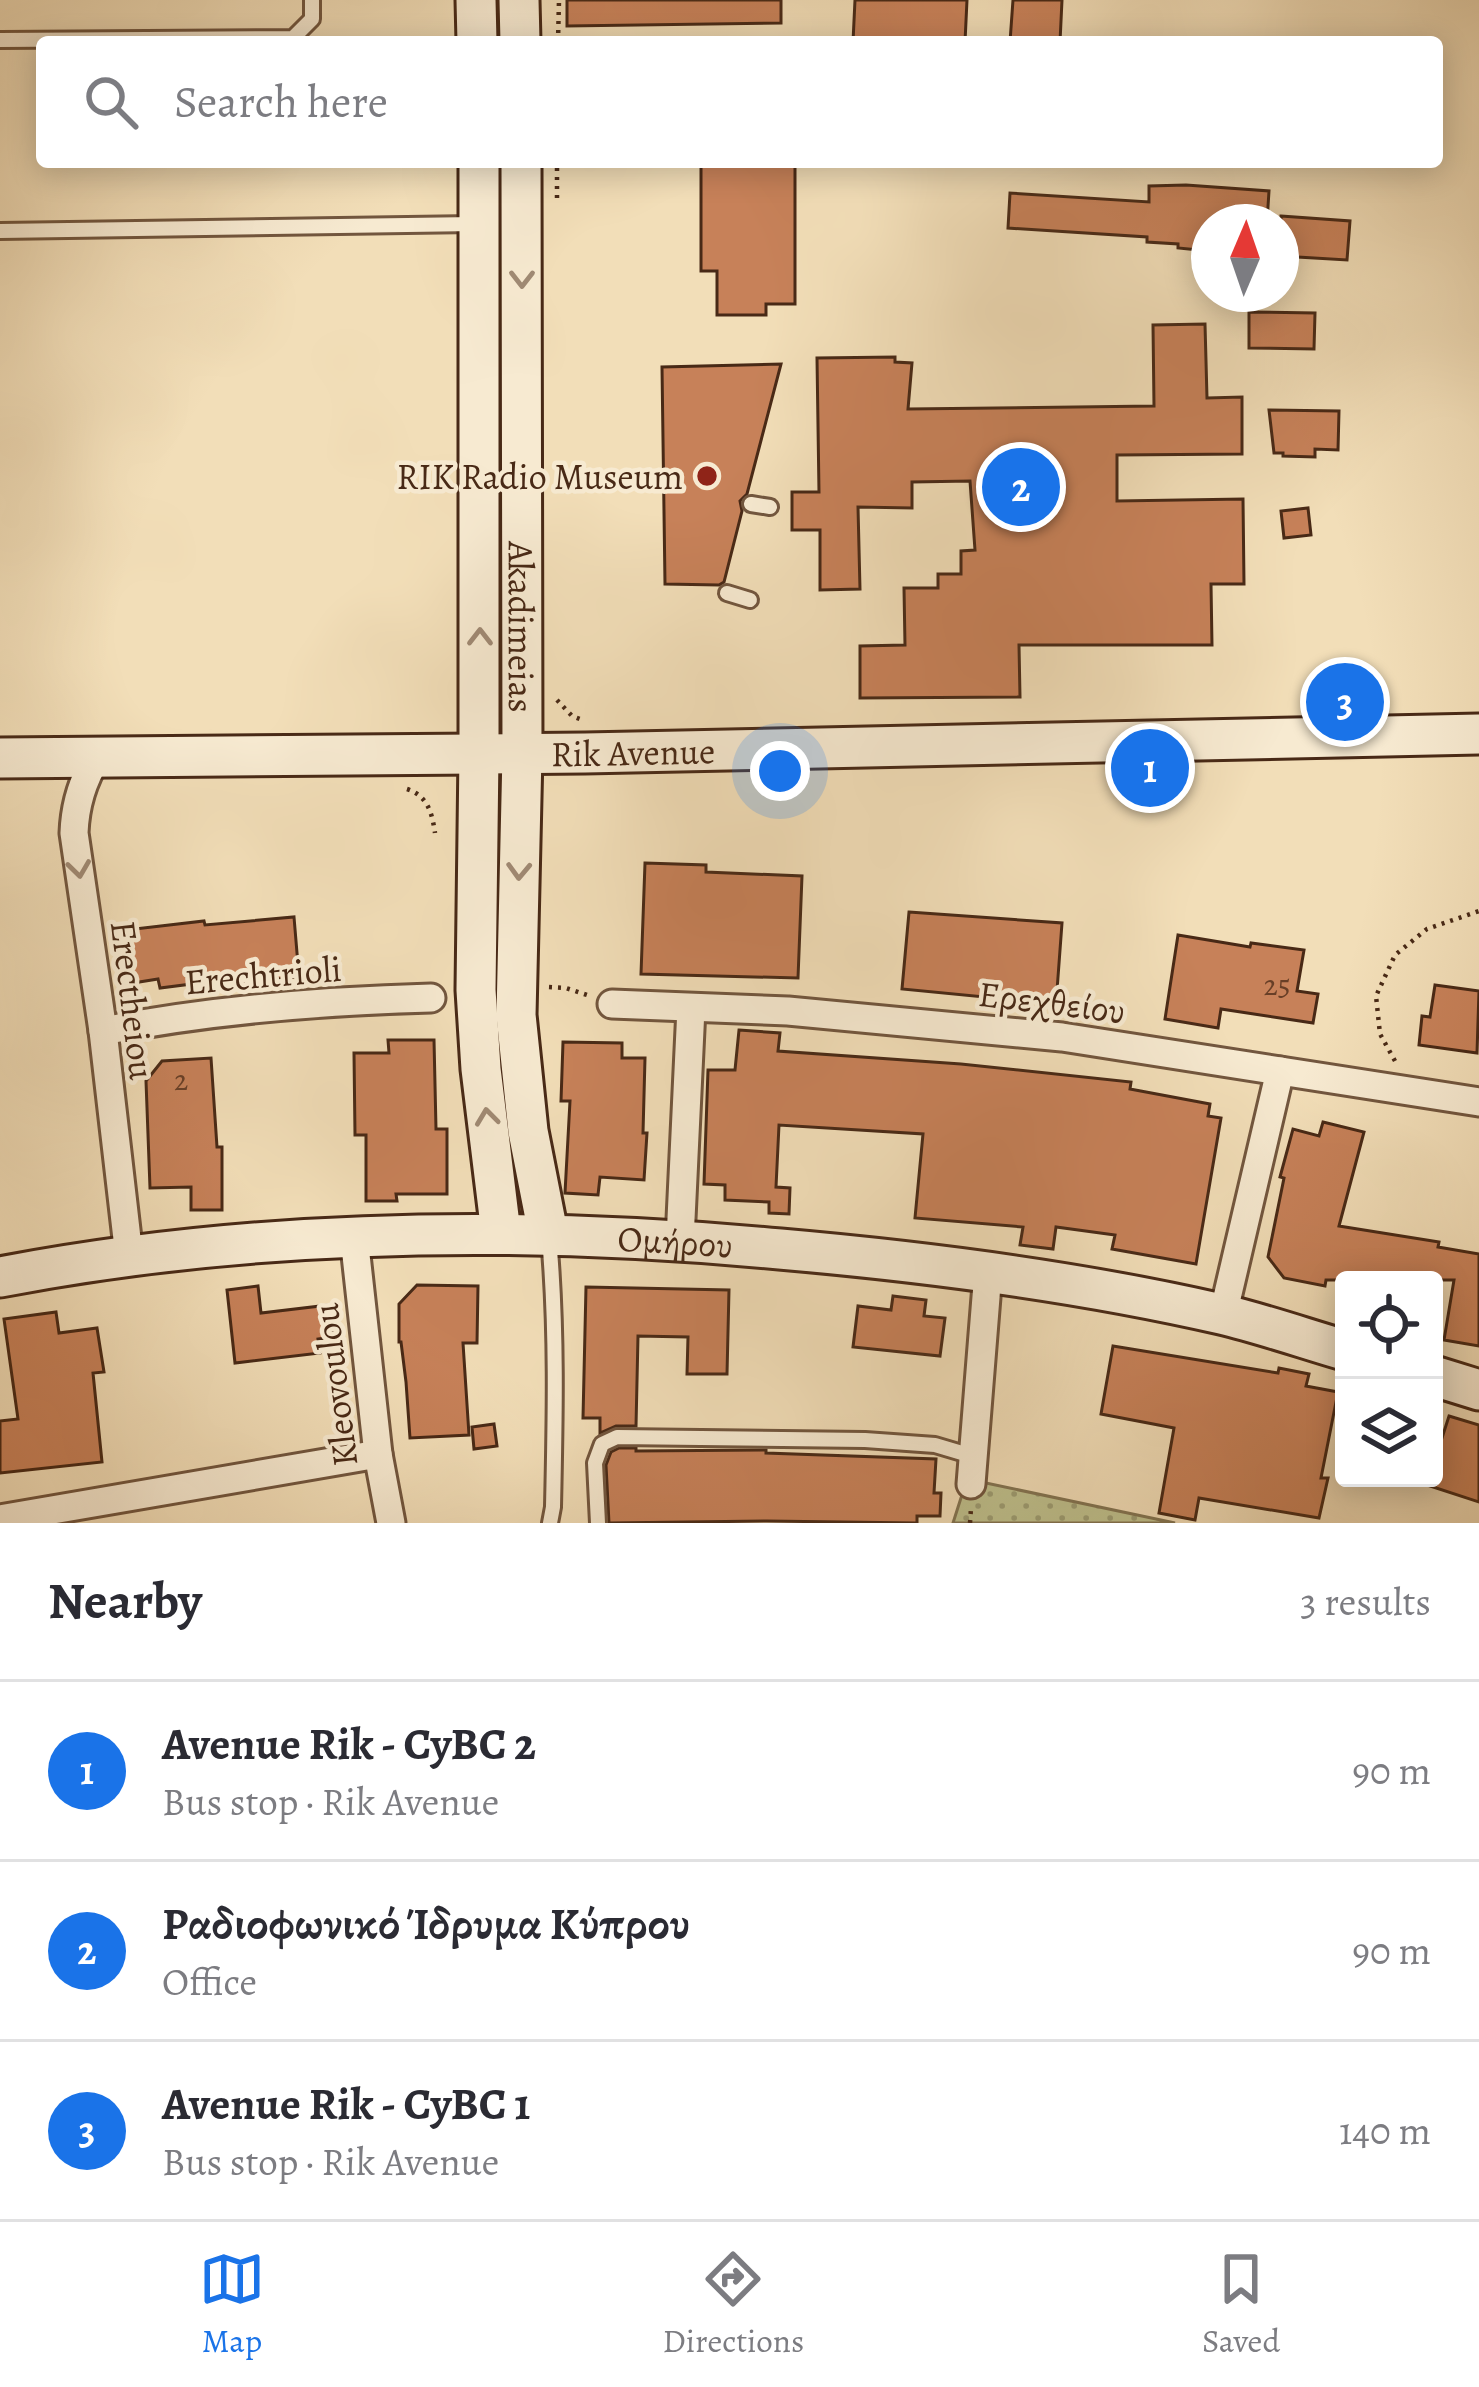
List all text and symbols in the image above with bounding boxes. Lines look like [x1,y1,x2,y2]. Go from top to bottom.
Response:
search box [36,36,1443,168]
icon: search [78,69,144,135]
text: Search here [174,71,388,133]
north arrow [1191,204,1299,312]
one-way arrow [509,271,535,289]
pin: 2 [982,442,1060,532]
place label: RIK Radio Museum [396,452,683,501]
marker: RIK Radio Museum [694,463,720,489]
street label: Akadimeias [497,540,546,713]
one-way arrow [467,627,493,645]
pin: 3 [1306,657,1384,747]
pin: 1 [1111,723,1189,813]
street label: Rik Avenue [551,726,716,778]
your location [750,741,810,801]
one-way arrow [66,860,92,879]
one-way arrow [506,862,532,881]
street label: Erectheiou [99,918,167,1083]
street label: Erechtrioli [183,944,343,1006]
house number: 25 [1263,965,1291,1005]
street label: Ερεχθείου [976,969,1128,1035]
house number: 2 [174,1060,188,1100]
one-way arrow [475,1107,501,1127]
street label: Ομήρου [616,1213,735,1269]
map controls [1335,1271,1443,1487]
button: locate [1335,1271,1443,1379]
street label: Kleovoulou [301,1300,369,1469]
button: layers [1335,1379,1443,1487]
text: Nearby [48,1566,202,1636]
text: 3 results [1300,1575,1431,1628]
text: Avenue Rik - CyBC 2 [162,1713,536,1775]
text: 1 [80,1744,94,1797]
text: 90 m [1352,1744,1431,1797]
text: Bus stop · Rik Avenue [162,1775,499,1828]
text: Ραδιοφωνικό Ίδρυμα Κύπρου [162,1893,690,1955]
text: 2 [78,1924,96,1977]
text: 90 m [1352,1924,1431,1977]
text: Office [162,1955,257,2008]
text: Avenue Rik - CyBC 1 [162,2073,530,2135]
text: 3 [79,2104,95,2157]
text: 140 m [1339,2104,1431,2157]
text: Bus stop · Rik Avenue [162,2135,499,2188]
tab: Map [199,2246,265,2363]
tab: Directions [663,2246,804,2363]
tab: Saved [1202,2246,1280,2363]

